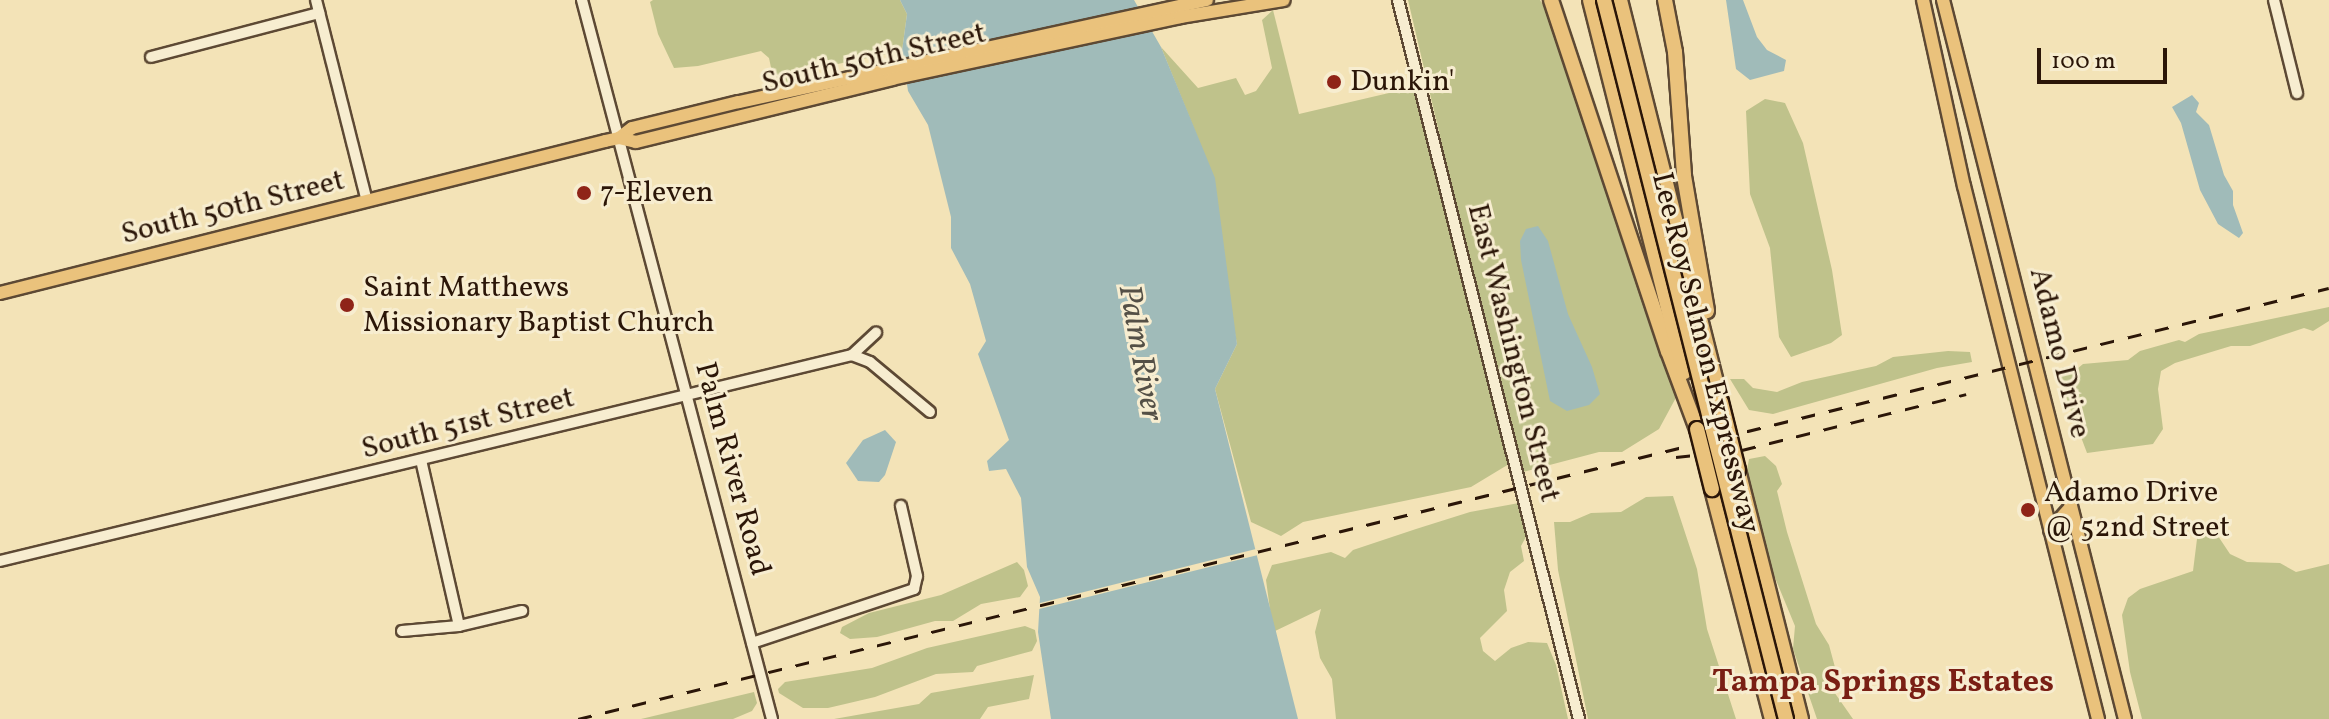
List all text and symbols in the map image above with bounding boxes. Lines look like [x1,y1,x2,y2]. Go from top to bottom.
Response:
street label: South 50th Street [759,16,989,102]
scale bar [2041,32,2171,82]
text: 100 m [2051,45,2116,79]
place label: Dunkin' [1350,64,1454,100]
marker: Dunkin' [1325,73,1343,91]
street label: South 50th Street [118,163,348,253]
street label: Lee Roy Selmon Expressway [1643,168,1767,538]
place label: 7-Eleven [600,175,714,211]
marker: 7-Eleven [575,184,593,202]
street label: East Washington Street [1458,200,1568,506]
street label: Adamo Drive [2020,264,2098,442]
place label: Saint Matthews Missionary Baptist Church [363,270,716,340]
water label: Palm River [1108,282,1170,424]
marker: Saint Matthews Missionary Baptist Church [338,296,356,314]
street label: Palm River Road [686,358,778,580]
street label: South 51st Street [358,380,578,468]
place label: Adamo Drive @ 52nd Street [2044,475,2230,546]
marker: Adamo Drive @ 52nd Street [2019,501,2037,519]
district label: Tampa Springs Estates [1712,664,2054,702]

